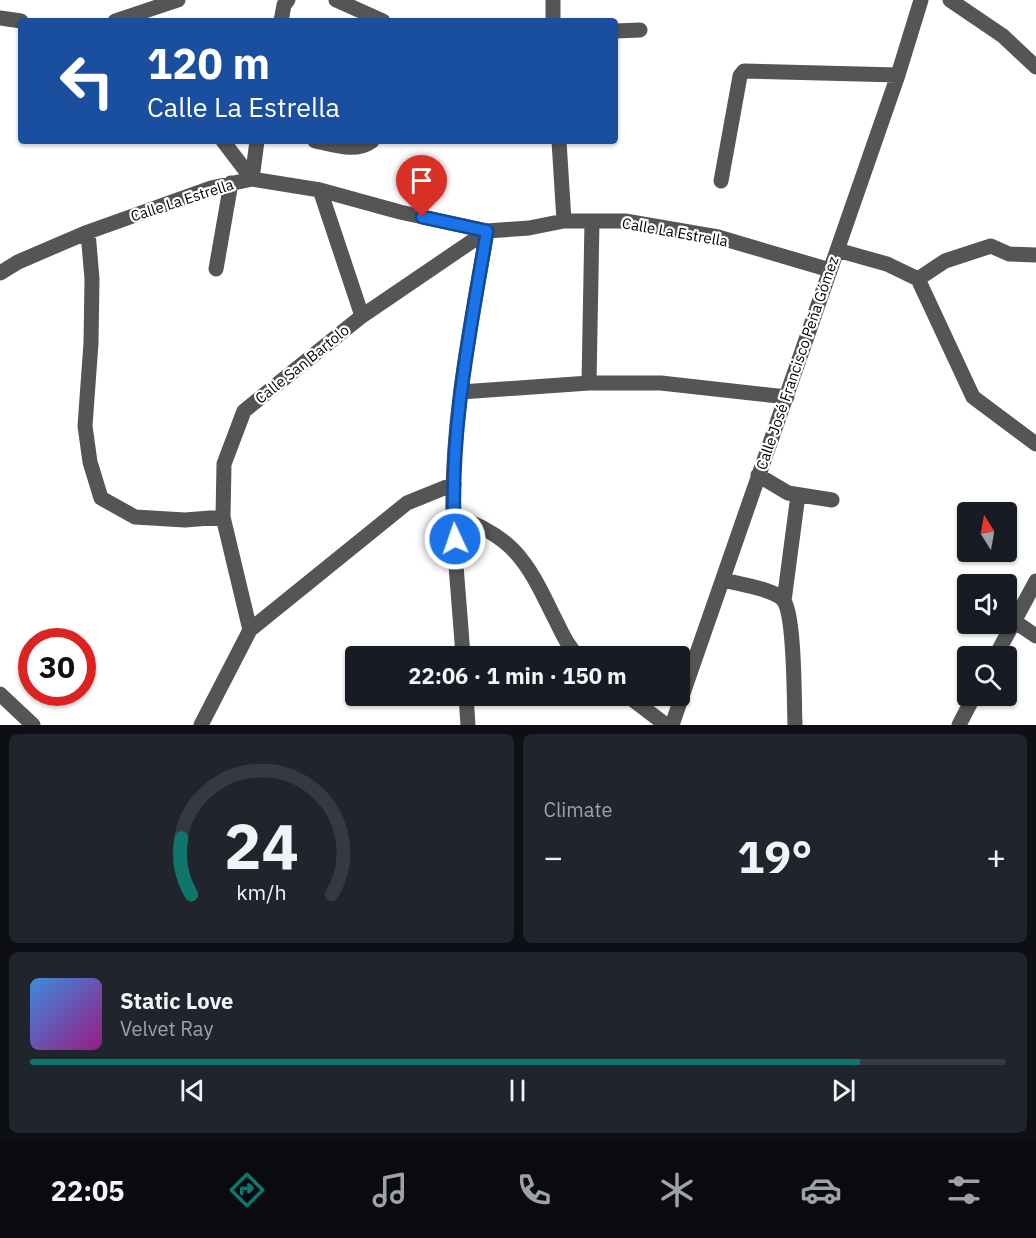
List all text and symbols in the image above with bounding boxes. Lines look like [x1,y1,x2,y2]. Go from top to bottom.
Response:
text: 120 m [147,36,270,91]
icon: left [48,42,126,120]
text: Calle La Estrella [147,89,340,124]
pin [396,155,447,217]
icon: arrive [405,164,438,197]
street label: Calle La Estrella [128,174,236,226]
street label: Calle La Estrella [621,213,729,251]
street label: Calle José Francisco Peña Gómez [751,254,843,472]
street label: Calle San Bartolo [251,320,353,408]
north arrow [957,502,1017,562]
map controls [957,502,1017,706]
position arrow [423,507,487,571]
button: sound [957,574,1017,634]
speed limit sign: 30 [18,628,96,706]
button: search [957,646,1017,706]
text: 22:06 · 1 min · 150 m [408,661,627,690]
text: Climate [544,796,612,823]
text: 24 [224,805,299,886]
text: 19° [737,827,812,885]
text: − [544,835,563,878]
text: + [986,835,1006,878]
text: km/h [236,879,286,907]
text: Static Love [120,986,233,1015]
text: Velvet Ray [120,1015,213,1042]
icon: previous [176,1074,209,1107]
icon: pause [501,1074,534,1107]
icon: next [827,1074,860,1107]
icon: directions [226,1169,268,1211]
icon: music [369,1169,411,1211]
icon: phone [513,1169,555,1211]
icon: climate [656,1169,698,1211]
icon: car [800,1169,842,1211]
icon: filters [943,1169,985,1211]
text: 22:05 [51,1173,124,1208]

